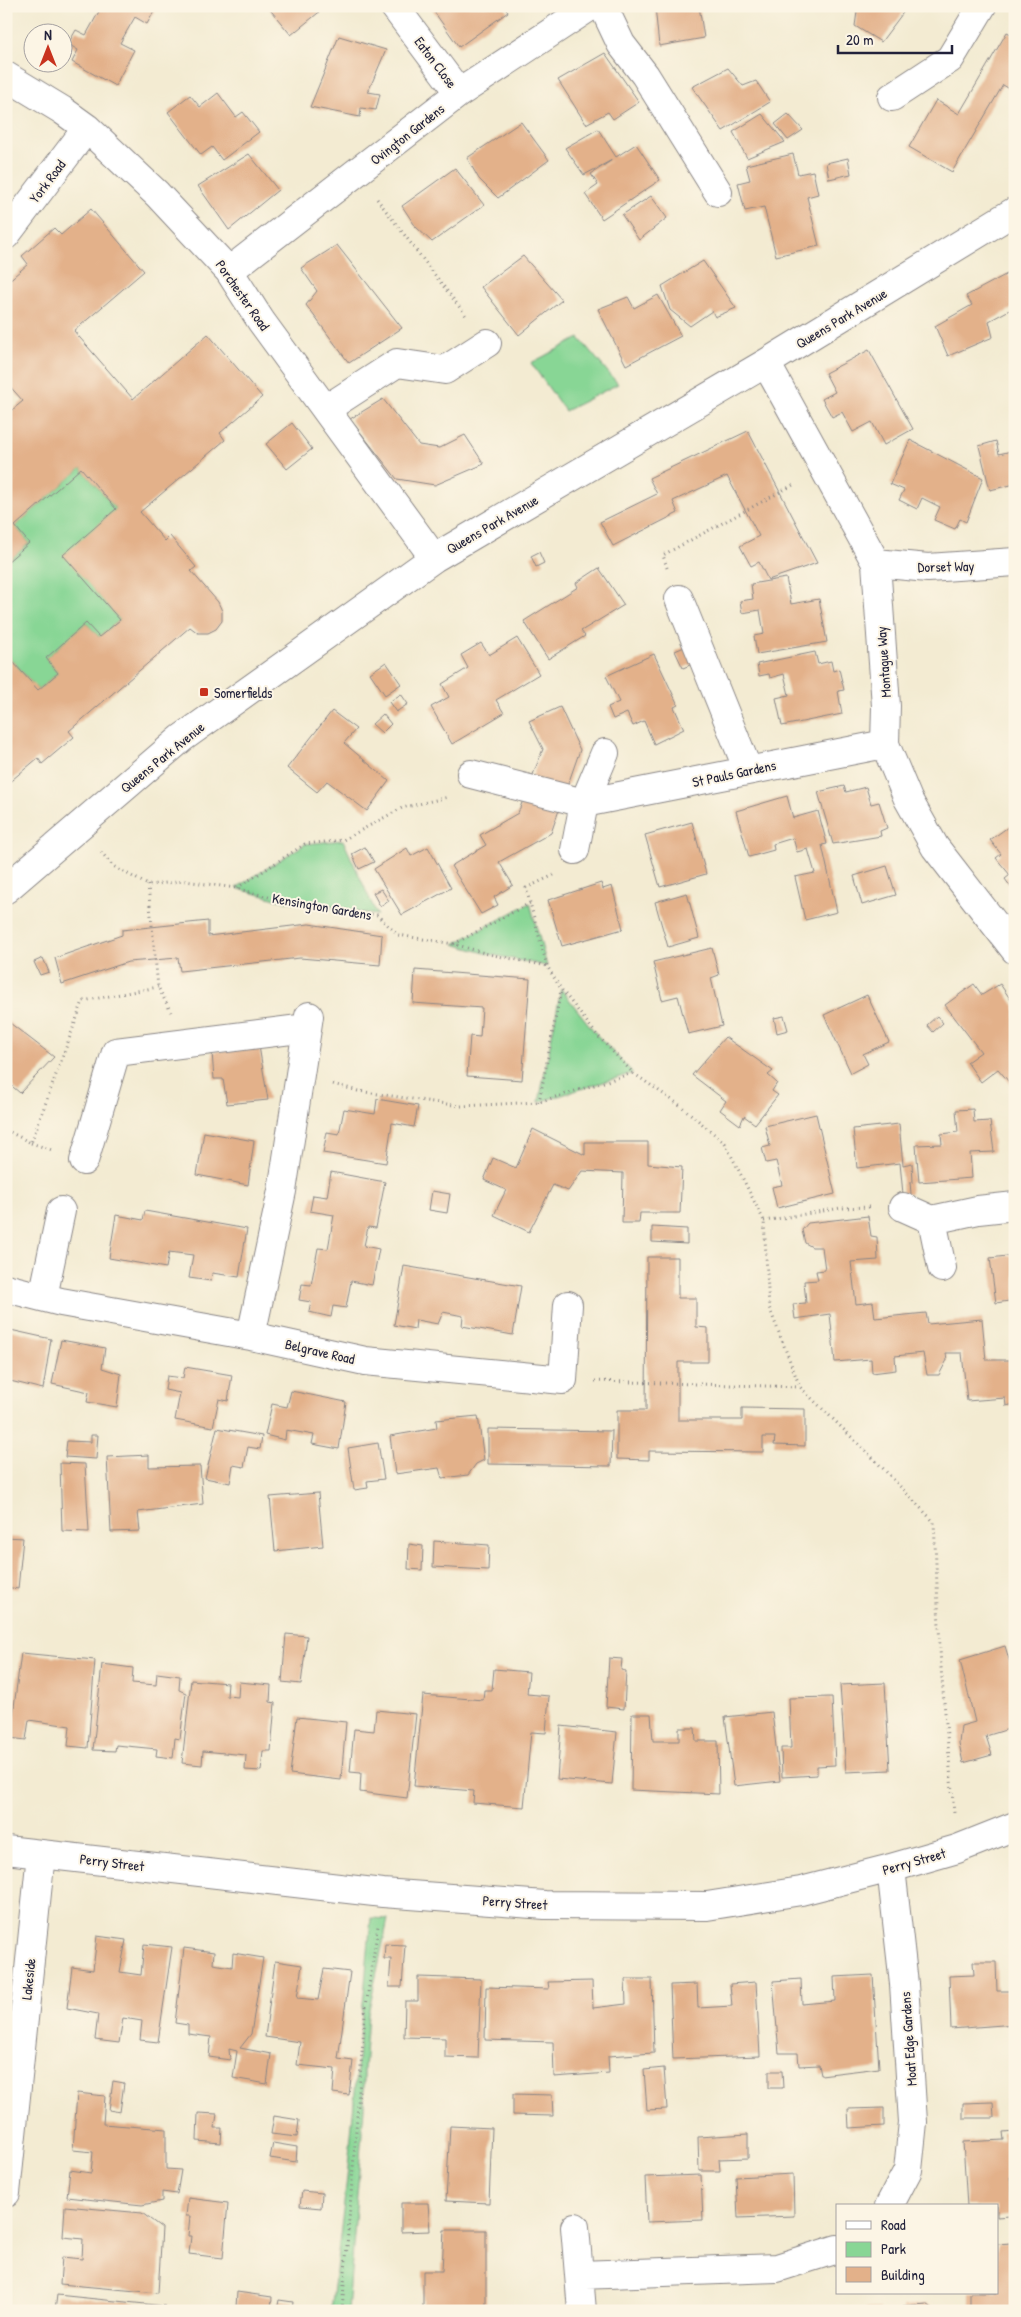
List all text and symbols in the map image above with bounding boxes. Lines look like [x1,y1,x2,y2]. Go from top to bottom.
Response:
north arrow [22,22,72,72]
scale bar [838,22,952,54]
text: N [44,25,52,44]
text: 20 m [846,29,873,50]
street label: Eaton Close [410,32,462,92]
street label: Ovington Gardens [366,99,449,170]
street label: York Road [25,155,70,206]
street label: Porchester Road [212,256,275,334]
street label: Queens Park Avenue [792,283,890,353]
street label: Queens Park Avenue [443,490,542,558]
street label: Dorset Way [917,556,975,577]
street label: Montague Way [871,626,896,698]
place label: Somerfields [214,683,272,702]
marker: Somerfields [198,686,210,698]
street label: Queens Park Avenue [116,717,208,797]
street label: St Pauls Gardens [690,755,778,791]
street label: Kensington Gardens [271,888,373,925]
street label: Belgrave Road [283,1334,357,1369]
street label: Perry Street [880,1843,948,1880]
street label: Perry Street [79,1849,146,1876]
street label: Perry Street [482,1890,548,1915]
street label: Lakeside [16,1957,40,2001]
street label: Moat Edge Gardens [895,1991,922,2087]
legend [836,2204,998,2294]
text: Road [881,2214,906,2235]
text: Park [881,2238,906,2259]
text: Building [881,2264,925,2285]

